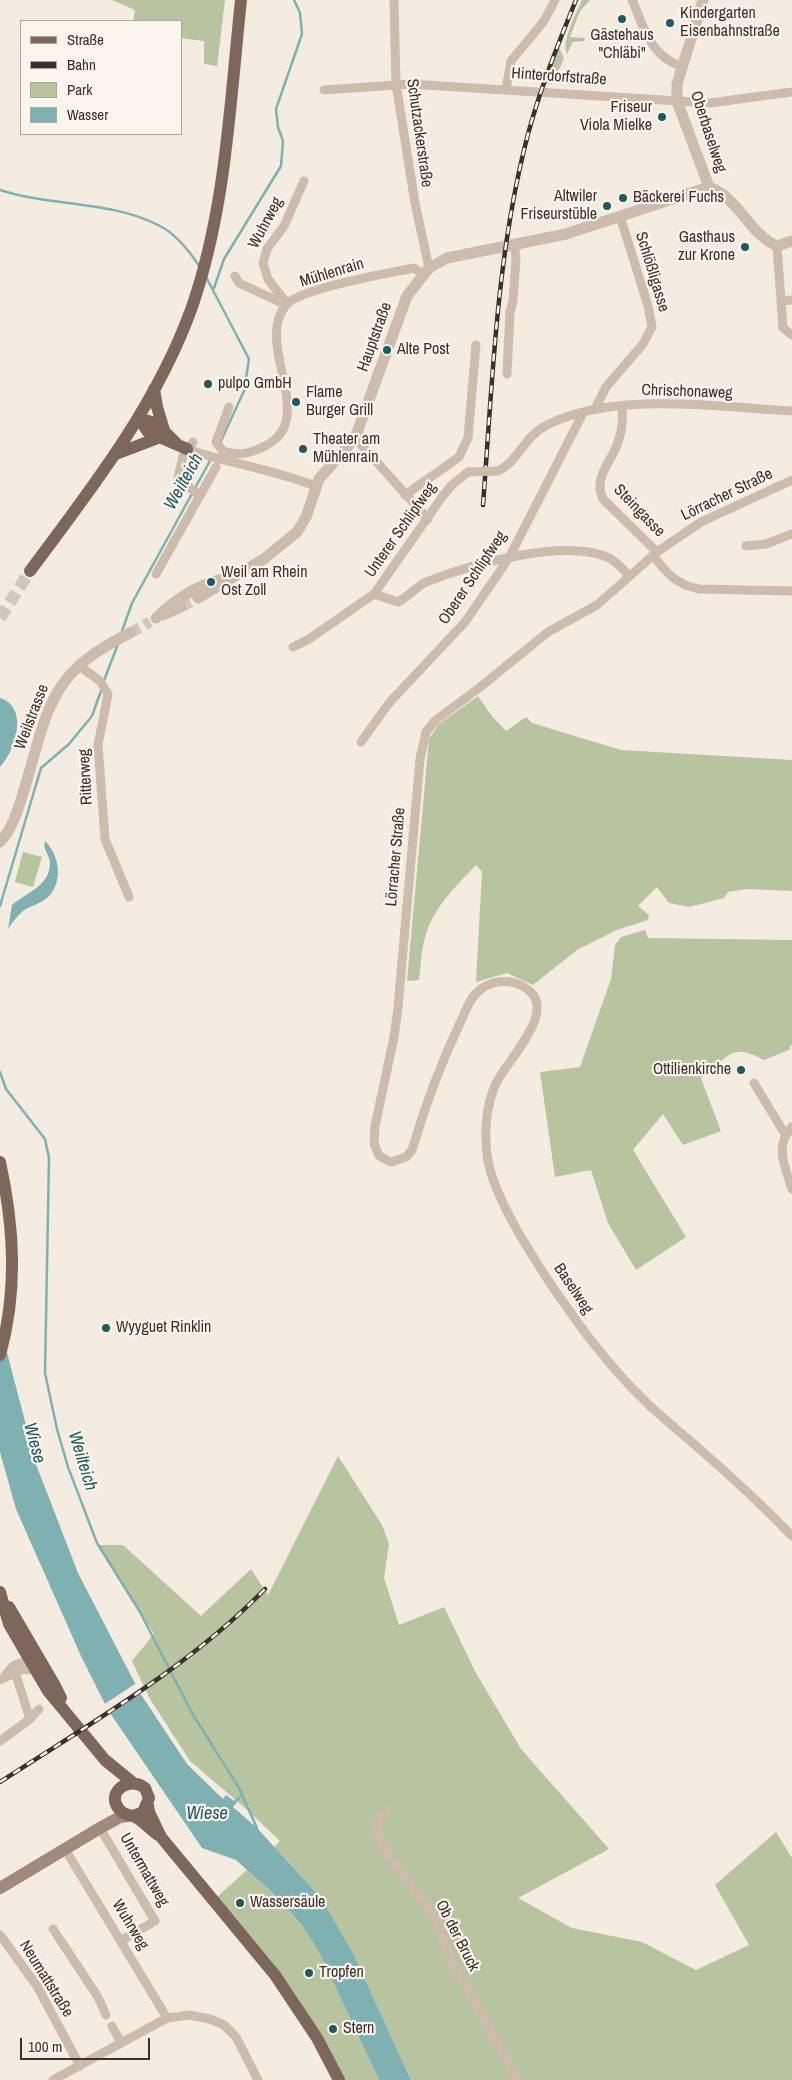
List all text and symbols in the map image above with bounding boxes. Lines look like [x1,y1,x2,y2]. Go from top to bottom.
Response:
place label: Kindergarten Eisenbahnstraße [680,4,780,42]
marker: Gästehaus "Chläbi" [616,13,628,25]
marker: Kindergarten Eisenbahnstraße [664,17,676,29]
legend [20,20,182,135]
place label: Gästehaus "Chläbi" [590,26,654,64]
text: Straße [67,29,104,50]
text: Bahn [67,54,96,75]
street label: Hinterdorfstraße [511,64,607,90]
street label: Schutzackerstraße [402,78,436,188]
text: Park [67,79,92,100]
street label: Oberbaselweg [686,89,730,175]
place label: Friseur Viola Mielke [580,98,652,136]
text: Wasser [67,104,108,125]
marker: Friseur Viola Mielke [656,111,668,123]
place label: Altwiler Friseurstüble [520,187,597,225]
place label: Bäckerei Fuchs [633,188,724,208]
marker: Bäckerei Fuchs [617,192,629,204]
street label: Wuhrweg [245,194,287,252]
marker: Altwiler Friseurstüble [601,200,613,212]
place label: Gasthaus zur Krone [678,228,735,266]
street label: Schlößligasse [631,230,673,314]
marker: Gasthaus zur Krone [739,241,751,253]
street label: Mühlenrain [298,254,366,292]
street label: Hauptstraße [354,300,396,374]
place label: Alte Post [397,340,450,360]
marker: Alte Post [381,344,393,356]
place label: pulpo GmbH [218,374,292,394]
marker: pulpo GmbH [202,378,214,390]
street label: Chrischonaweg [641,381,733,403]
place label: Flame Burger Grill [306,383,373,421]
marker: Flame Burger Grill [290,396,302,408]
place label: Theater am Mühlenrain [313,430,380,468]
marker: Theater am Mühlenrain [297,443,309,455]
water label: Weilteich [160,450,208,514]
street label: Lörracher Straße [678,465,776,525]
street label: Unterer Schlipfweg [361,479,441,581]
street label: Steingasse [609,481,669,541]
street label: Oberer Schlipfweg [435,528,511,628]
place label: Weil am Rhein Ost Zoll [221,563,308,601]
marker: Weil am Rhein Ost Zoll [205,576,217,588]
street label: Weilstrasse [11,682,53,752]
street label: Ritterweg [75,748,97,806]
street label: Lörracher Straße [382,807,410,907]
place label: Ottilienkirche [653,1060,731,1080]
marker: Ottilienkirche [735,1064,747,1076]
street label: Baselweg [549,1260,597,1318]
place label: Wyyguet Rinklin [116,1318,211,1338]
marker: Wyyguet Rinklin [100,1322,112,1334]
water label: Wiese [18,1420,50,1466]
water label: Weilteich [63,1429,101,1493]
water label: Wiese [186,1803,228,1825]
street label: Untermattweg [115,1830,173,1910]
place label: Wassersäule [250,1893,325,1913]
street label: Wuhrweg [108,1896,152,1954]
marker: Wassersäule [234,1897,246,1909]
street label: Ob der Bruck [431,1897,483,1975]
street label: Neumattstraße [15,1937,77,2021]
place label: Tropfen [319,1963,364,1983]
marker: Tropfen [303,1967,315,1979]
place label: Stern [343,2019,374,2039]
marker: Stern [327,2023,339,2035]
scale bar [22,2028,152,2060]
text: 100 m [28,2036,62,2057]

